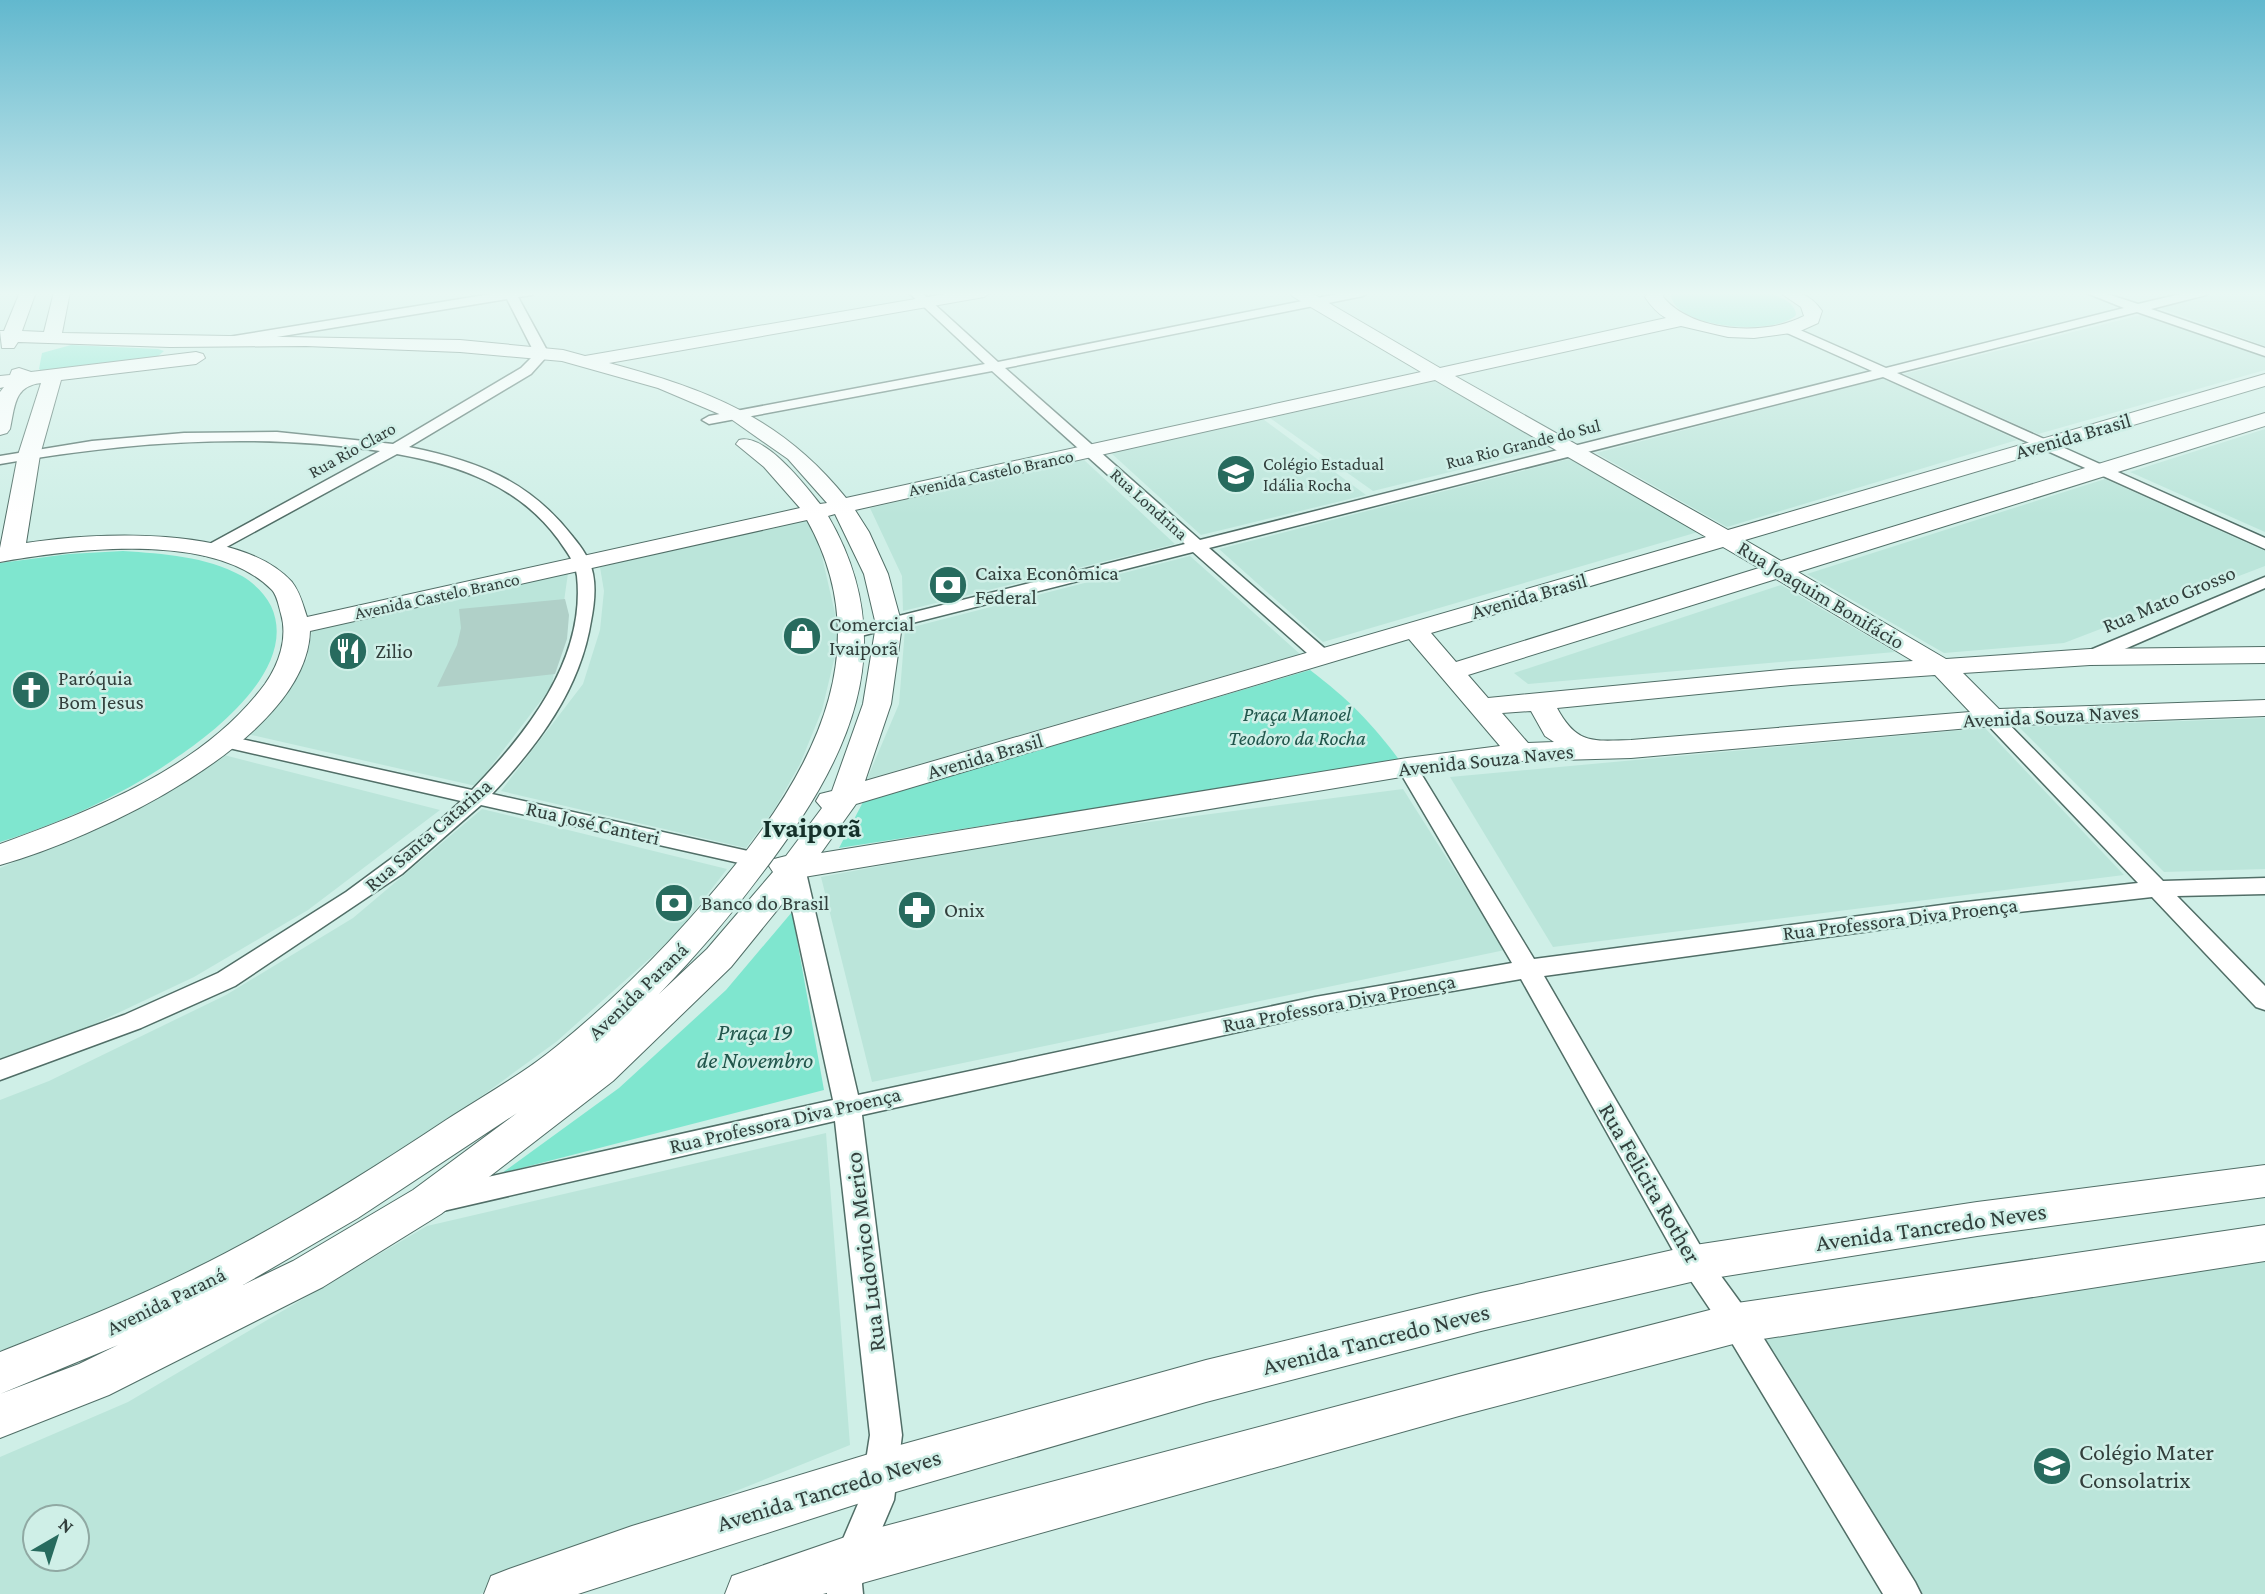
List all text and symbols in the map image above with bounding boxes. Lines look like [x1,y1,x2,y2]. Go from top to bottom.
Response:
street label: Avenida Brasil [2012,408,2134,464]
street label: Rua Rio Grande do Sul [1444,415,1603,473]
street label: Rua Rio Claro [305,418,399,482]
street label: Avenida Castelo Branco [907,446,1075,500]
school or university icon: Colégio Estadual Idália Rocha [1215,453,1257,495]
place label: Colégio Estadual Idália Rocha [1263,454,1384,495]
street label: Rua Londrina [1106,464,1192,544]
street label: Rua Joaquim Bonifácio [1733,536,1909,654]
street label: Rua Mato Grosso [2099,560,2239,638]
place label: Caixa Econômica Federal [975,561,1119,609]
bank icon: Caixa Econômica Federal [927,564,969,606]
street label: Avenida Brasil [1468,568,1590,624]
street label: Avenida Castelo Branco [353,569,521,623]
place label: Comercial Ivaiporã [829,612,914,660]
shop icon: Comercial Ivaiporã [781,615,823,657]
restaurant icon: Zilio [327,630,369,672]
place label: Zilio [375,639,413,663]
place label: Paróquia Bom Jesus [58,666,144,714]
church icon: Paróquia Bom Jesus [10,669,52,711]
street label: Avenida Souza Naves [1963,699,2139,733]
park label: Praça Manoel Teodoro da Rocha [1228,702,1366,750]
street label: Avenida Brasil [924,728,1046,784]
street label: Avenida Souza Naves [1397,739,1575,781]
street label: Rua Santa Catarina [360,773,496,897]
street label: Rua José Canteri [524,796,663,850]
district label: Ivaiporã [763,812,862,843]
bank icon: Banco do Brasil [653,882,695,924]
pharmacy icon: Onix [896,889,938,931]
place label: Banco do Brasil [701,891,829,915]
street label: Rua Professora Diva Proença [1781,893,2019,945]
place label: Onix [944,898,985,922]
street label: Avenida Paraná [583,937,693,1045]
street label: Rua Professora Diva Proença [1221,969,1458,1037]
park label: Praça 19 de Novembro [697,1018,813,1073]
street label: Rua Professora Diva Proença [667,1082,903,1158]
street label: Rua Felicita Rother [1594,1098,1707,1268]
street label: Rua Ludovico Merico [839,1151,890,1353]
street label: Avenida Tancredo Neves [1814,1197,2048,1256]
street label: Avenida Paraná [103,1262,230,1340]
street label: Avenida Tancredo Neves [1260,1297,1492,1380]
place label: Colégio Mater Consolatrix [2079,1438,2214,1493]
street label: Avenida Tancredo Neves [714,1443,944,1536]
school or university icon: Colégio Mater Consolatrix [2031,1445,2073,1487]
north arrow [21,1503,91,1573]
text: N [55,1513,78,1537]

